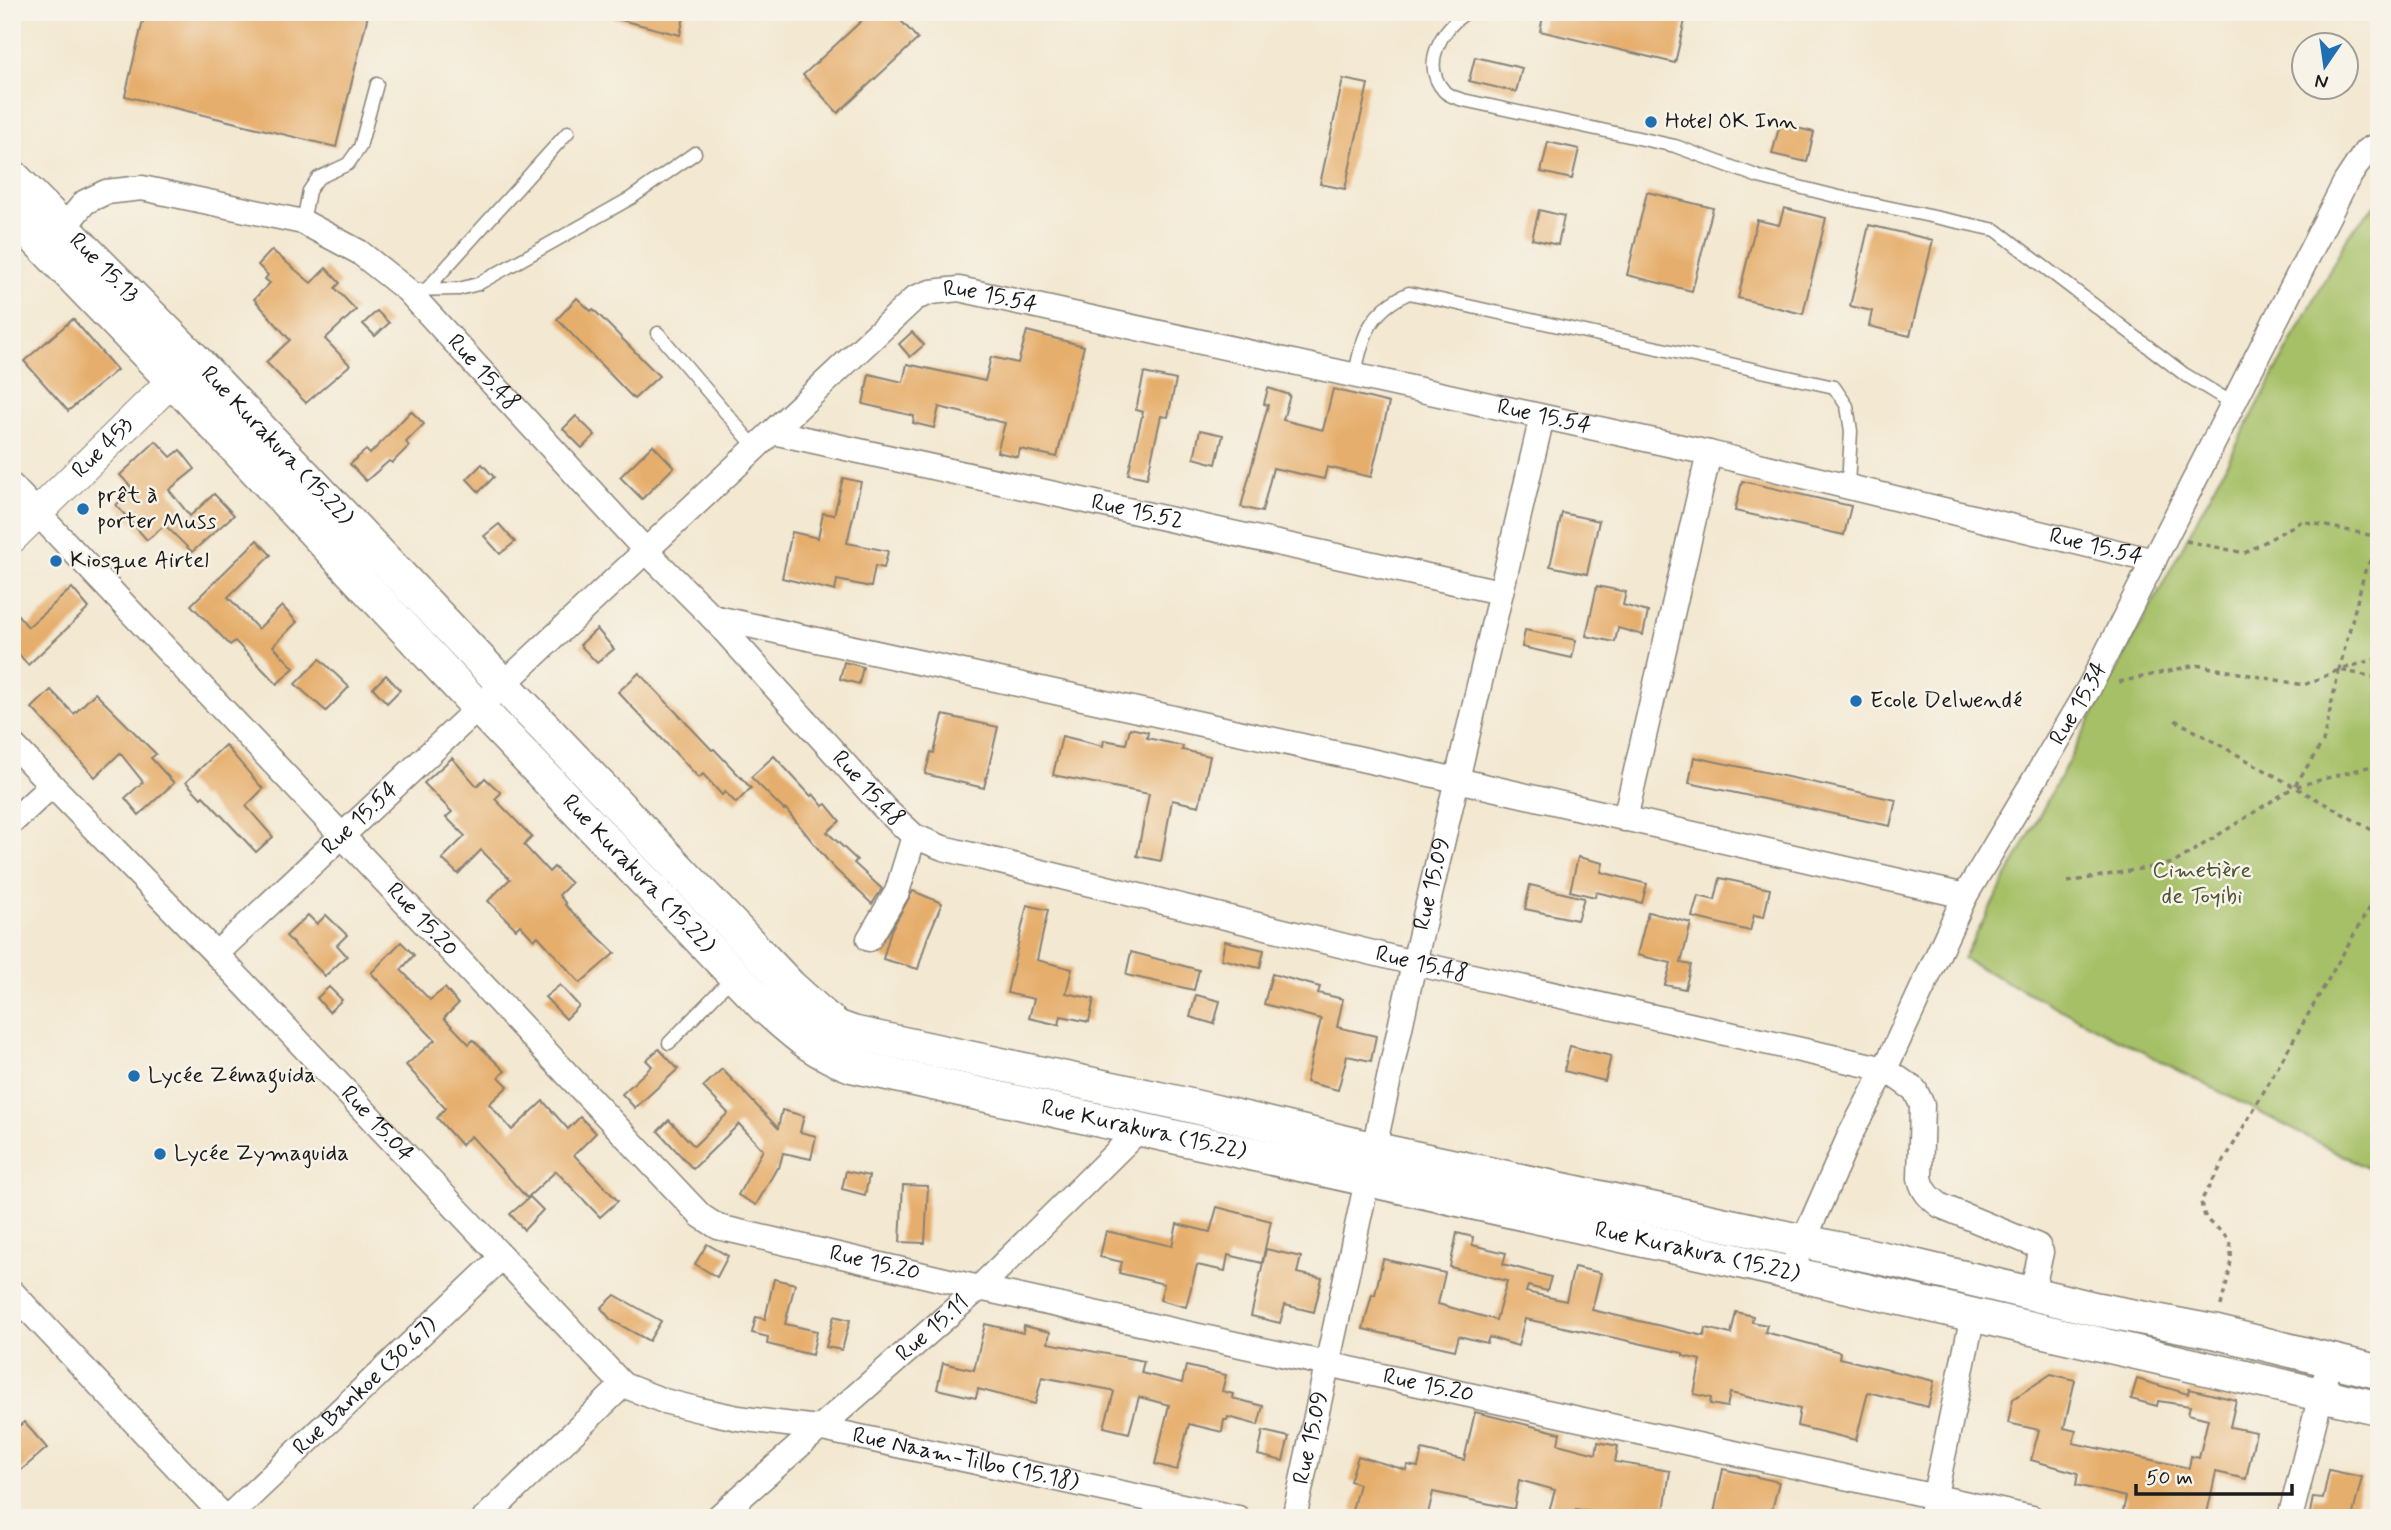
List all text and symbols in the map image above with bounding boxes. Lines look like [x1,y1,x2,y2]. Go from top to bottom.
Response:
north arrow [2290,32,2360,102]
text: N [2313,67,2330,95]
place label: Hotel OK Inn [1665,107,1797,137]
marker: Hotel OK Inn [1643,114,1659,130]
street label: Rue 15.13 [62,226,145,310]
street label: Rue 15.54 [942,274,1040,321]
street label: Rue 15.48 [440,328,525,417]
street label: Rue Kurakura (15.22) [194,360,360,532]
street label: Rue 15.54 [1494,392,1594,442]
street label: Rue 453 [66,411,141,485]
place label: prêt à porter Muss [97,481,216,537]
street label: Rue 15.52 [1088,487,1186,537]
marker: prêt à porter Muss [75,501,91,517]
street label: Rue 15.54 [2046,521,2146,573]
place label: Kiosque Airtel [70,546,209,576]
marker: Kiosque Airtel [48,553,64,569]
street label: Rue 15.34 [2043,657,2115,751]
place label: Ecole Delwendé [1870,686,2022,716]
marker: Ecole Delwendé [1848,693,1864,709]
street label: Rue 15.48 [825,744,910,834]
street label: Rue 15.54 [315,775,405,862]
street label: Rue Kurakura (15.22) [555,788,721,960]
street label: Rue 15.09 [1407,835,1458,933]
park label: Cimetière de Toyibi [2152,856,2252,912]
street label: Rue 15.20 [379,876,464,964]
street label: Rue 15.48 [1372,939,1470,990]
place label: Lycée Zémaguida [148,1061,316,1093]
marker: Lycée Zémaguida [126,1068,142,1084]
street label: Rue 15.04 [333,1080,420,1169]
street label: Rue Kurakura (15.22) [1038,1093,1249,1167]
place label: Lycée Zymaguida [174,1139,349,1169]
marker: Lycée Zymaguida [152,1146,168,1162]
street label: Rue Kurakura (15.22) [1592,1215,1803,1290]
street label: Rue 15.20 [826,1239,923,1289]
street label: Rue 15.11 [890,1288,976,1369]
street label: Rue Bankoe (30.67) [287,1311,444,1462]
street label: Rue 15.20 [1380,1362,1477,1411]
street label: Rue 15.09 [1287,1389,1336,1487]
street label: Rue Naam-Tilbo (15.18) [850,1421,1081,1498]
scale bar [2136,1453,2291,1497]
text: 50 m [2146,1464,2193,1492]

